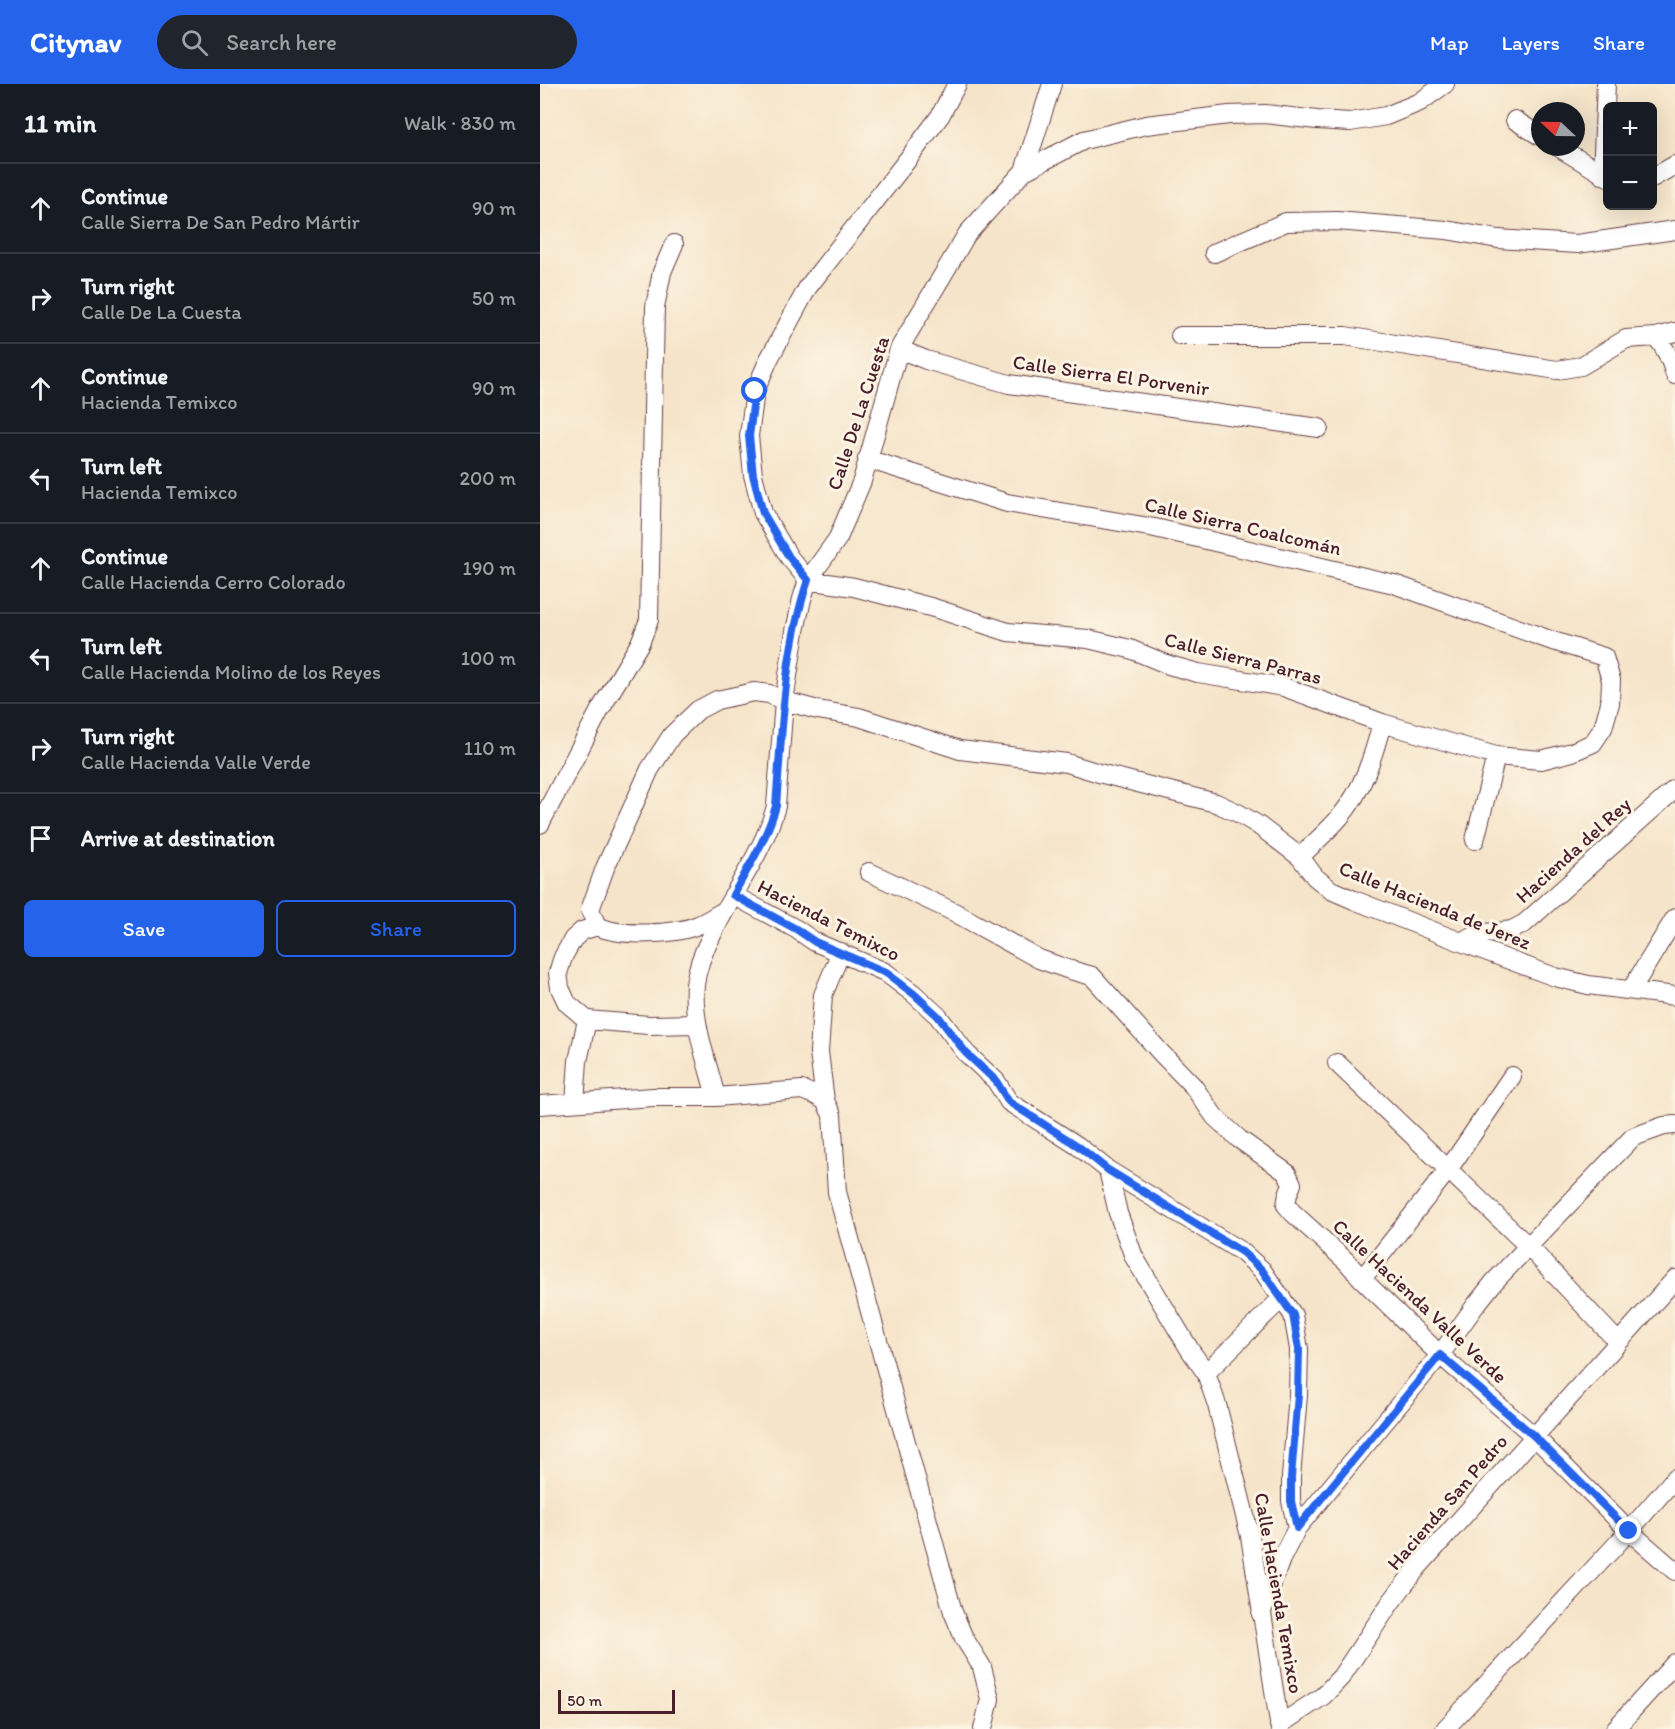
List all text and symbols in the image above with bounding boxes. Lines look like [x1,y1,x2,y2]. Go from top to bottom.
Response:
search box [157,15,577,69]
text: Citynav [30,25,121,59]
icon: search [178,26,211,59]
text: Search here [226,29,337,56]
text: Map [1430,30,1469,55]
text: Layers [1502,30,1560,55]
text: Share [1593,30,1645,55]
north arrow [1531,102,1585,156]
map controls [1603,102,1657,210]
button: + [1603,102,1657,156]
text: 11 min [24,107,96,139]
text: Walk · 830 m [404,111,516,135]
button: − [1603,156,1657,210]
text: Continue [81,183,168,210]
icon: ahead [24,192,57,225]
text: 90 m [472,196,516,220]
text: Calle Sierra De San Pedro Mártir [81,210,360,234]
text: Turn right [81,273,175,300]
icon: right [24,282,57,315]
text: 50 m [472,286,516,310]
text: Calle De La Cuesta [81,300,242,324]
street label: Calle De La Cuesta [822,332,894,493]
street label: Calle Sierra El Porvenir [1011,349,1211,401]
text: Continue [81,363,168,390]
icon: ahead [24,372,57,405]
text: 90 m [472,376,516,400]
route start [741,377,767,403]
text: Hacienda Temixco [81,390,238,414]
text: Turn left [81,453,162,480]
icon: left [24,462,57,495]
text: 200 m [460,466,516,490]
text: Hacienda Temixco [81,480,238,504]
street label: Calle Sierra Coalcomán [1142,492,1344,560]
text: Continue [81,543,168,570]
icon: ahead [24,552,57,585]
text: 190 m [463,556,516,580]
text: Calle Hacienda Cerro Colorado [81,570,346,594]
street label: Calle Sierra Parras [1162,627,1324,689]
text: Turn left [81,633,162,660]
icon: left [24,642,57,675]
text: 100 m [461,646,516,670]
text: Calle Hacienda Molino de los Reyes [81,660,381,684]
text: Turn right [81,723,175,750]
icon: right [24,732,57,765]
text: 110 m [464,736,516,760]
text: Calle Hacienda Valle Verde [81,750,311,774]
street label: Hacienda del Rey [1510,792,1636,908]
icon: arrive [24,822,57,855]
text: Arrive at destination [81,825,275,852]
street label: Calle Hacienda de Jerez [1336,856,1534,954]
street label: Hacienda Temixco [754,874,904,966]
button: Save [24,900,264,957]
button: Share [276,900,516,957]
street label: Calle Hacienda Valle Verde [1328,1214,1512,1388]
street label: Hacienda San Pedro [1382,1429,1512,1575]
street label: Calle Hacienda Temixco [1250,1491,1308,1695]
route end [1615,1517,1641,1543]
scale bar [558,1687,675,1714]
text: 50 m [567,1691,602,1710]

